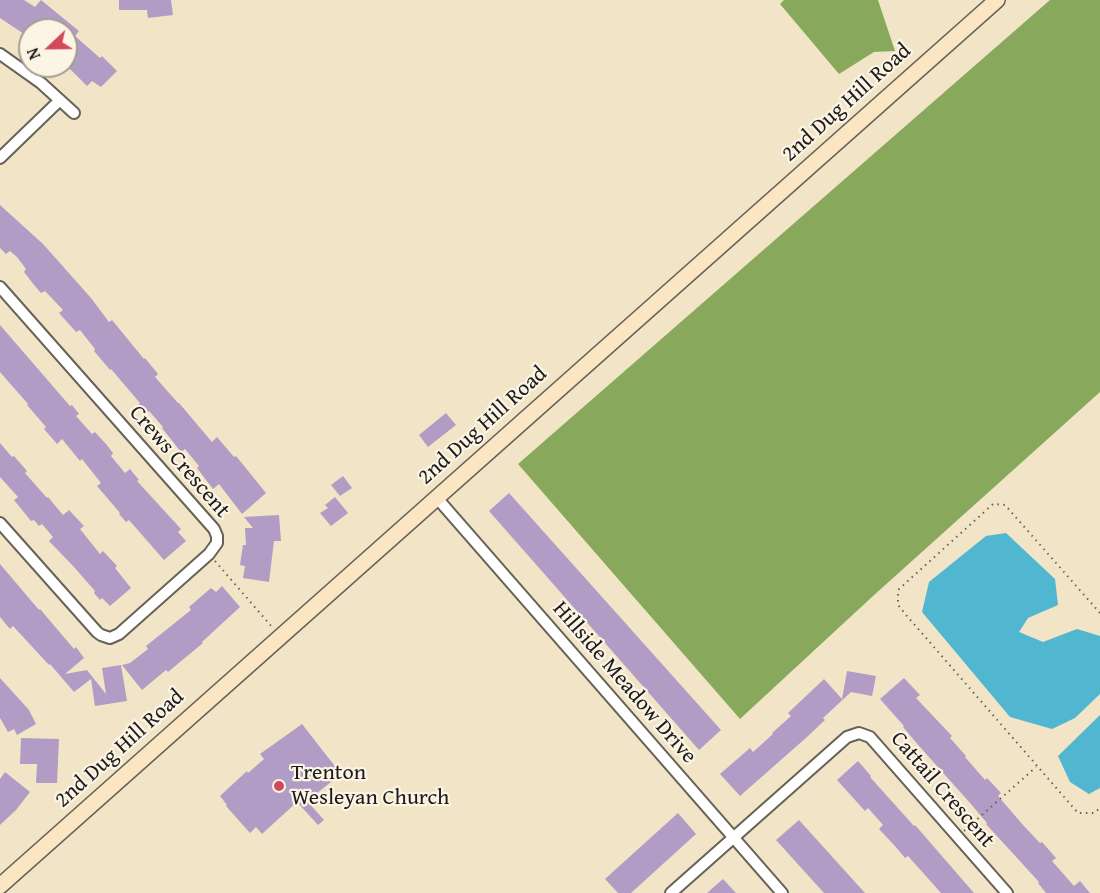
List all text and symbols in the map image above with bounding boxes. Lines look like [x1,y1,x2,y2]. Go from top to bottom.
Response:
north arrow [18,18,78,78]
street label: 2nd Dug Hill Road [777,38,917,168]
text: N [20,45,46,63]
street label: 2nd Dug Hill Road [413,361,553,491]
street label: Crews Crescent [123,400,235,524]
street label: Hillside Meadow Drive [546,597,702,769]
street label: 2nd Dug Hill Road [50,684,190,814]
street label: Cattail Crescent [884,726,1000,854]
place label: Trenton Wesleyan Church [291,760,449,812]
marker: Trenton Wesleyan Church [272,779,286,793]

